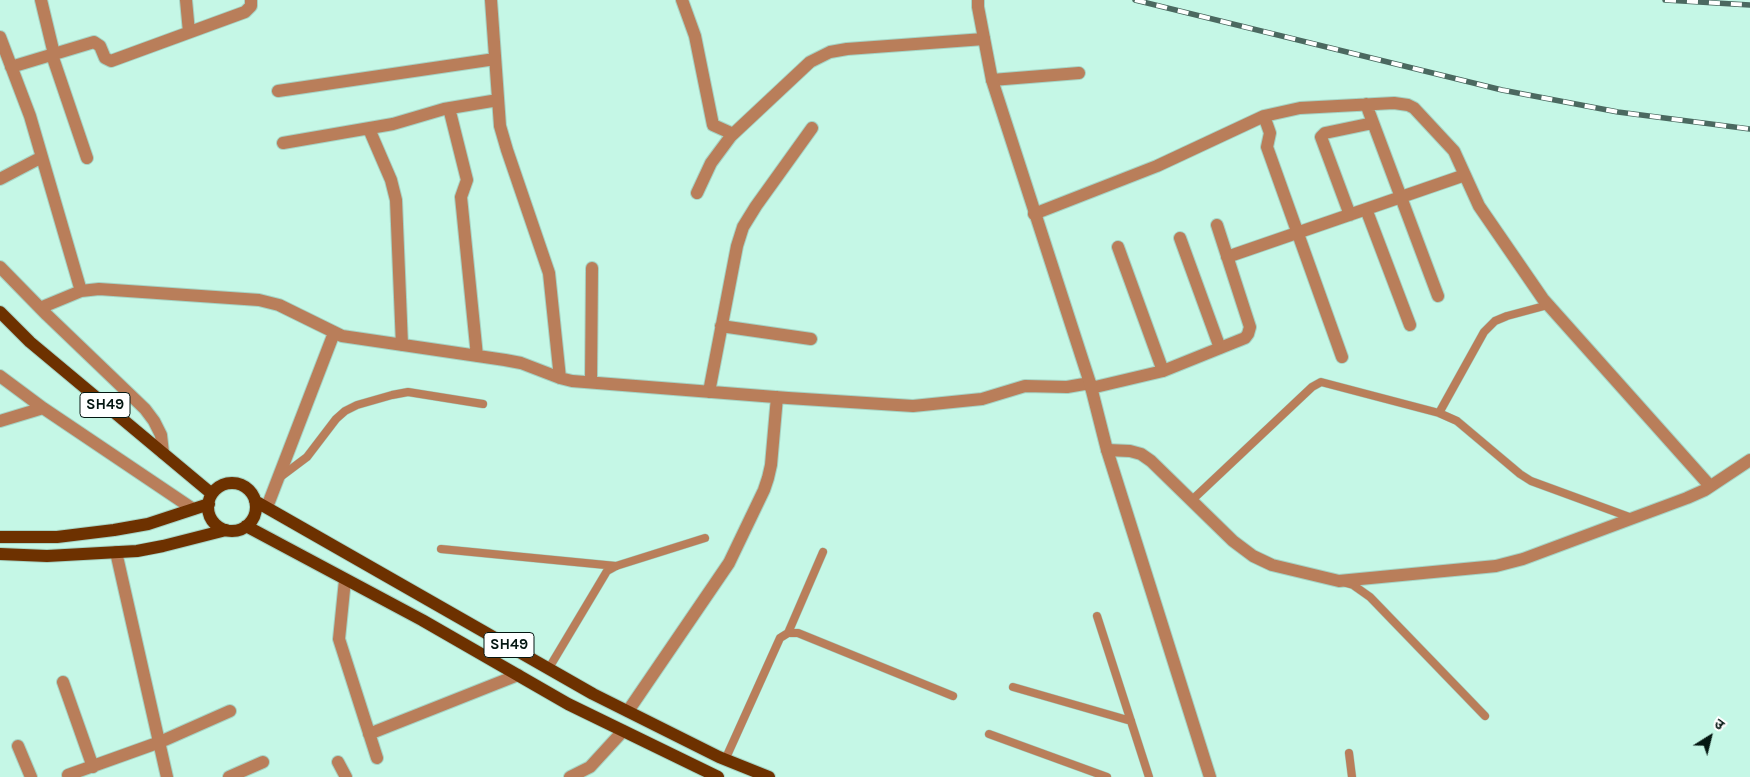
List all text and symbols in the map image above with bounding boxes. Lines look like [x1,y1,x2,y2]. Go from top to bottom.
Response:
road number: SH49 [80,392,130,418]
road number: SH49 [484,632,534,658]
north arrow [1685,712,1735,762]
text: उ [1711,715,1727,734]

